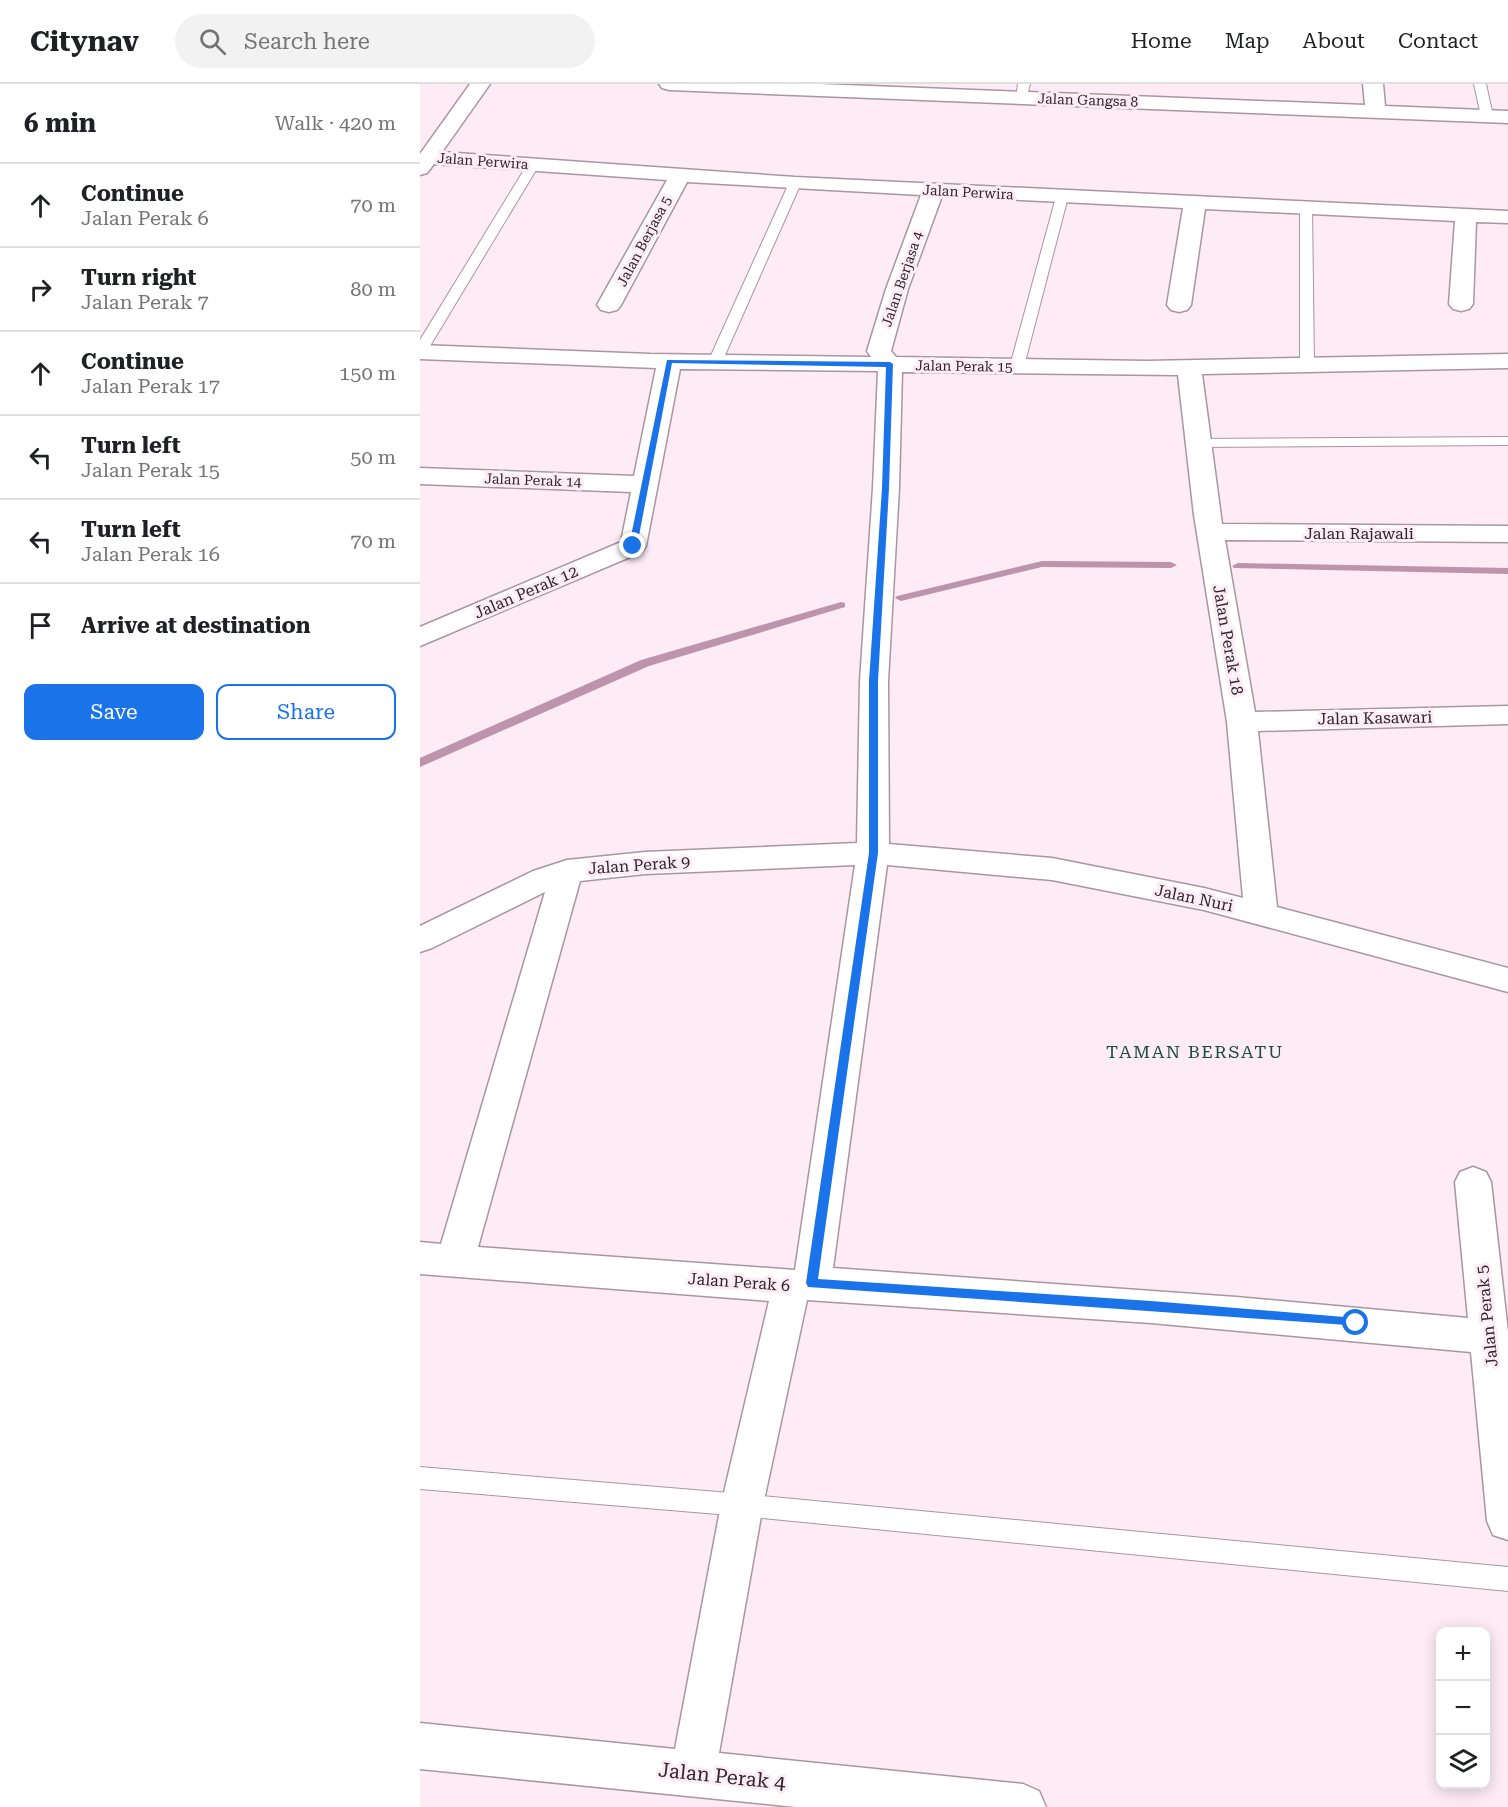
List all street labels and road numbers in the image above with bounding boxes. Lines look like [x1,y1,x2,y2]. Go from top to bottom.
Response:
street label: Jalan Gangsa 8 [1037,90,1139,110]
street label: Jalan Perwira [437,150,530,172]
street label: Jalan Perwira [922,182,1014,202]
street label: Jalan Berjasa 5 [614,193,675,289]
street label: Jalan Berjasa 4 [878,229,926,329]
street label: Jalan Perak 15 [915,357,1013,375]
street label: Jalan Perak 14 [484,470,582,490]
street label: Jalan Rajawali [1304,524,1414,543]
street label: Jalan Perak 12 [471,562,581,622]
street label: Jalan Perak 18 [1209,584,1247,696]
street label: Jalan Kasawari [1318,708,1432,728]
street label: Jalan Perak 9 [587,852,691,878]
street label: Jalan Nuri [1153,880,1235,916]
street label: Jalan Perak 5 [1472,1264,1502,1368]
street label: Jalan Perak 6 [687,1269,791,1295]
street label: Jalan Perak 4 [657,1757,788,1795]

